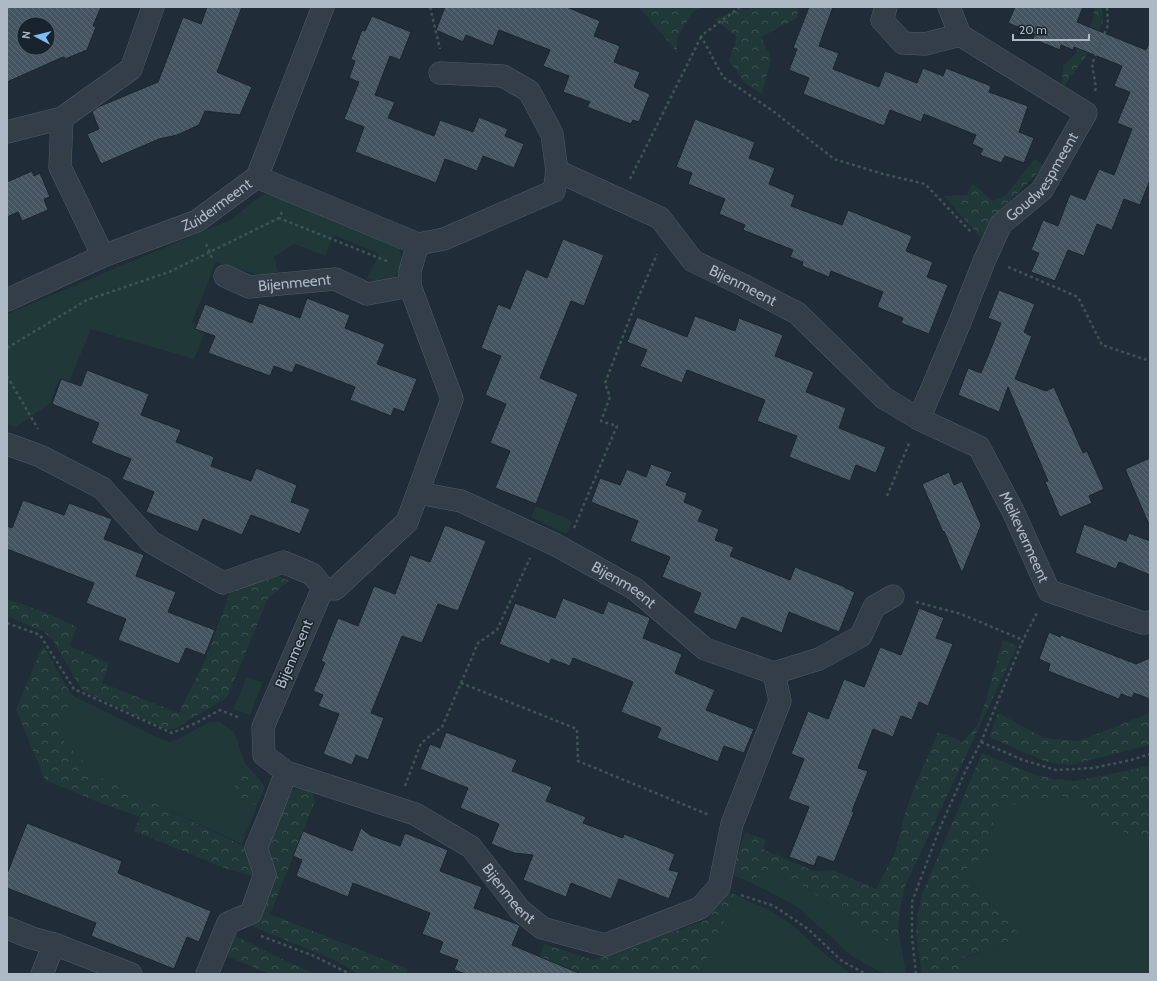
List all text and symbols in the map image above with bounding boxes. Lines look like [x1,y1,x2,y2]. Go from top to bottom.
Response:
north arrow [16,16,56,56]
scale bar [1013,16,1089,42]
text: 20 m [1019,22,1047,37]
text: N [19,30,33,39]
street label: Goudwespmeent [1002,129,1082,225]
street label: Zuidermeent [179,175,255,235]
street label: Bijenmeent [706,261,780,310]
street label: Bijenmeent [257,270,332,295]
street label: Meikevermeent [995,488,1053,585]
street label: Bijenmeent [588,558,660,612]
street label: Bijenmeent [271,617,317,691]
street label: Bijenmeent [478,860,539,928]

